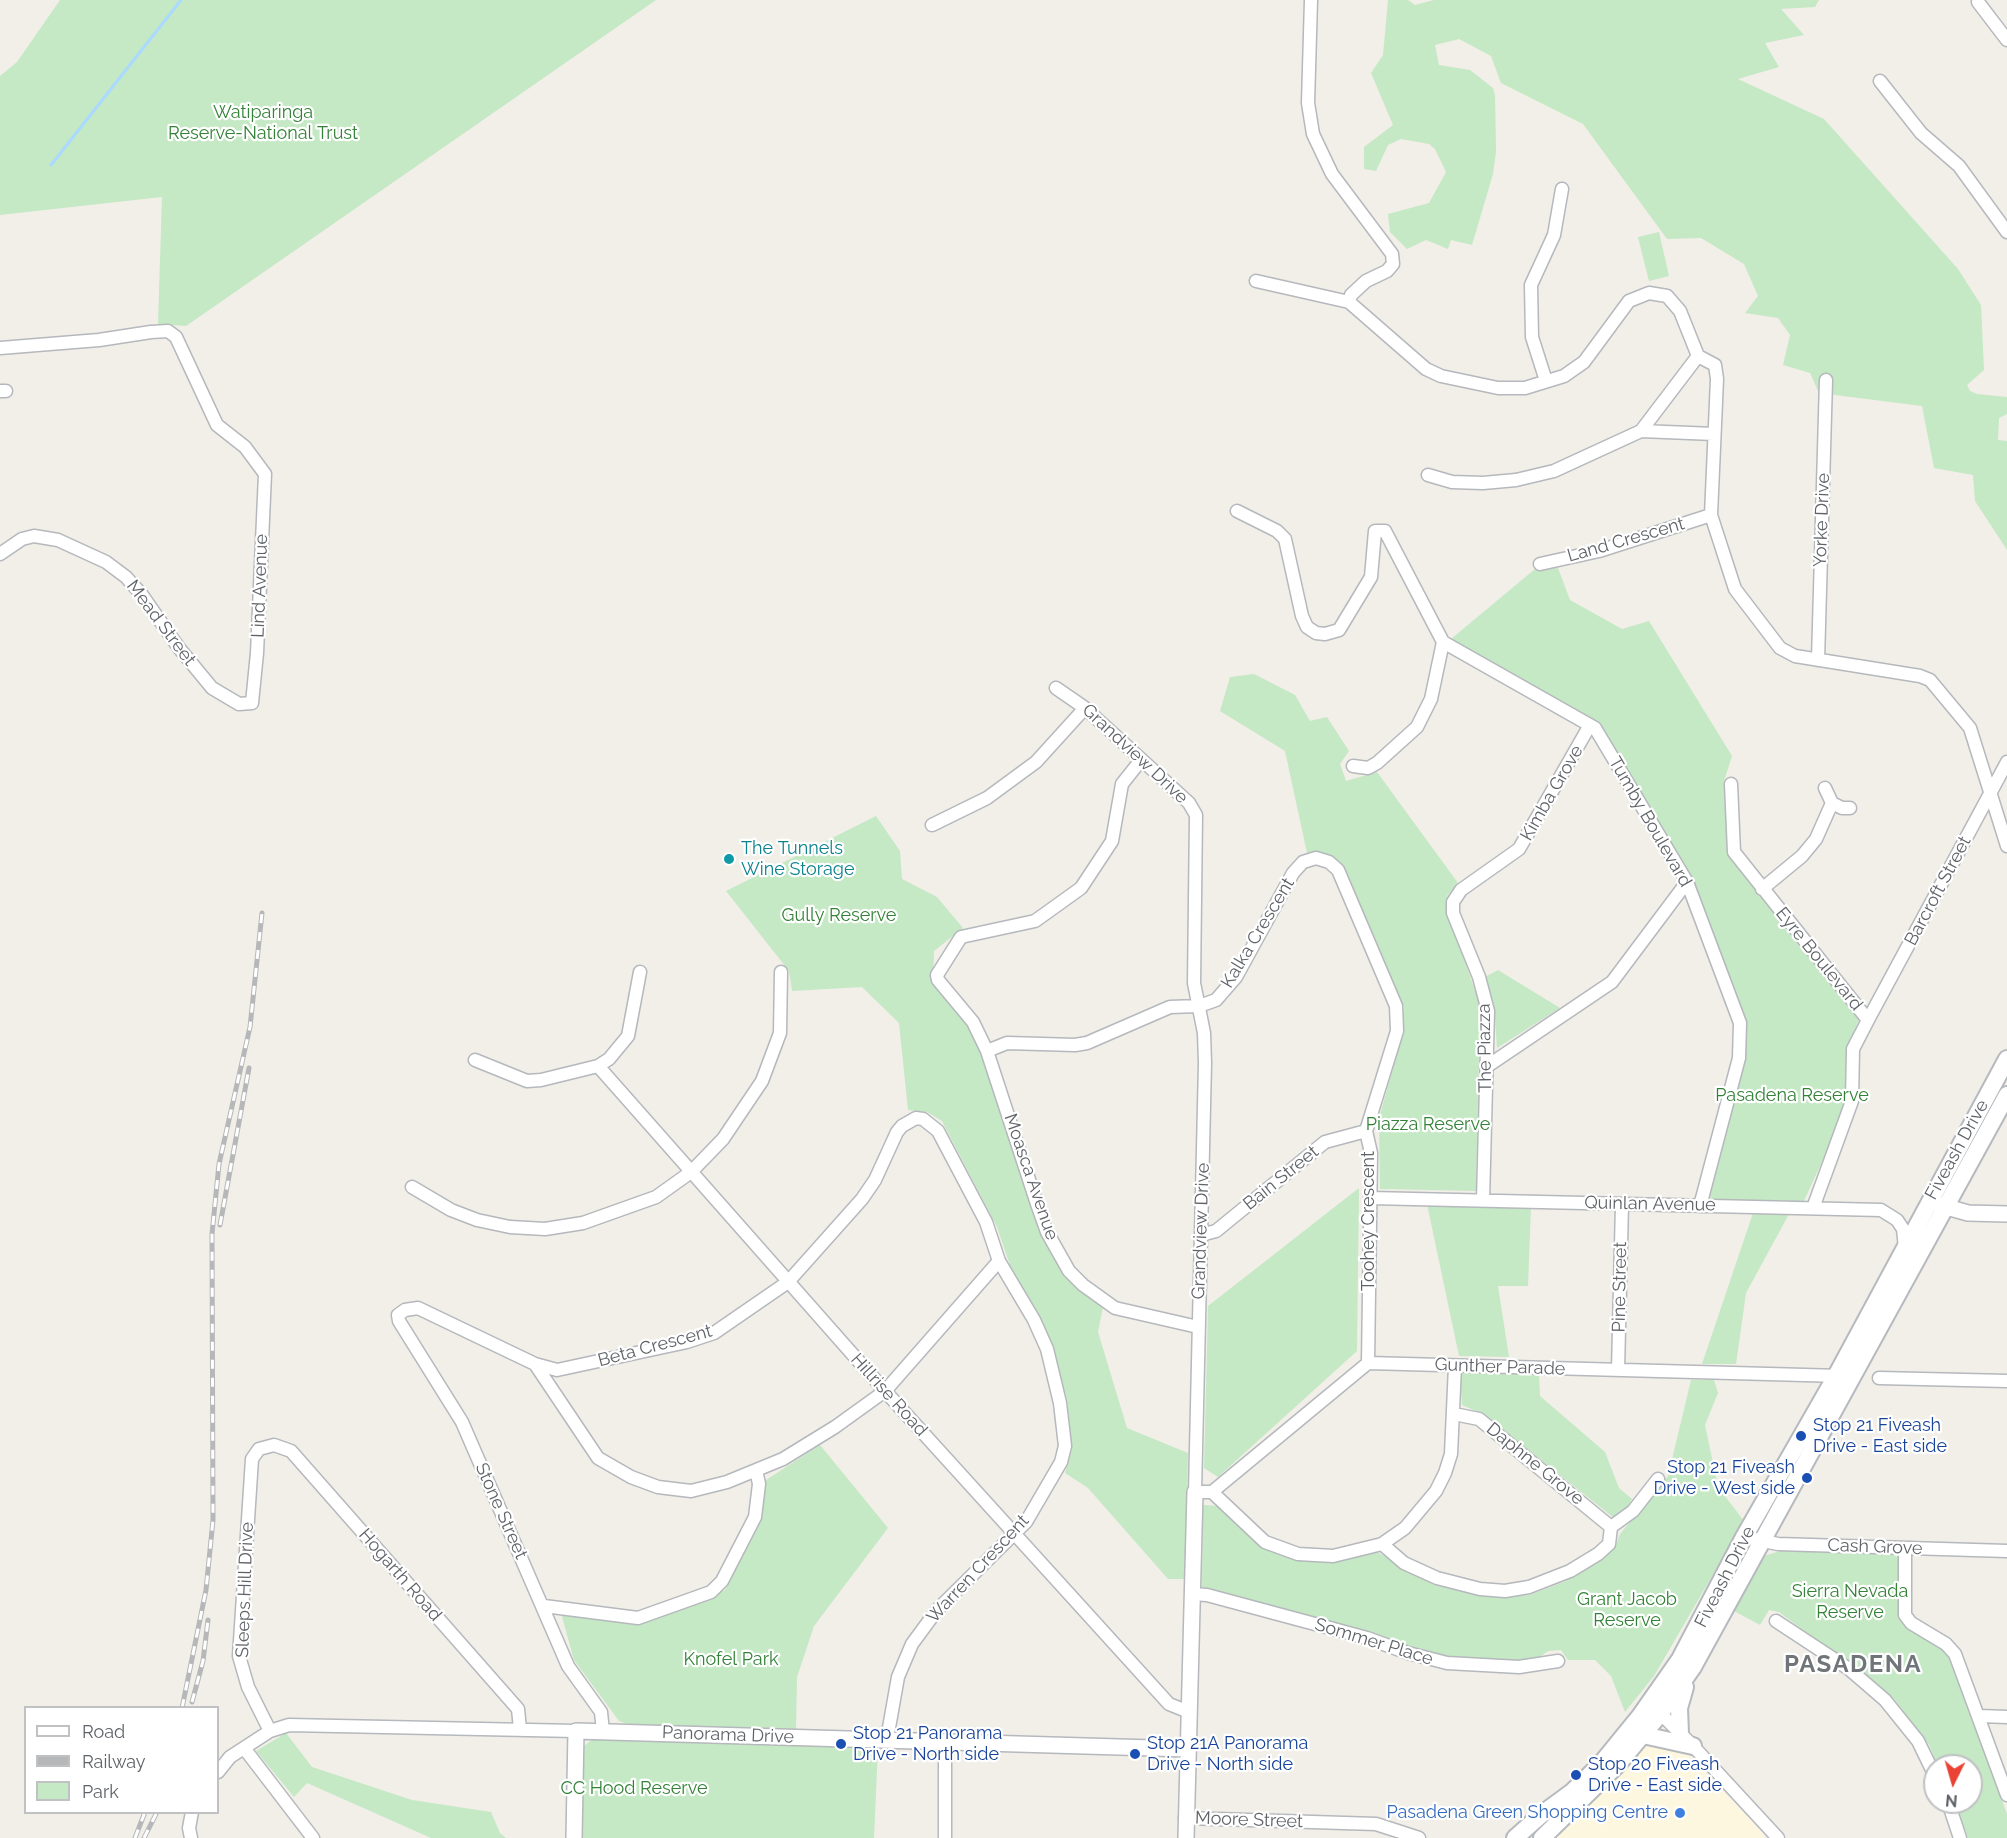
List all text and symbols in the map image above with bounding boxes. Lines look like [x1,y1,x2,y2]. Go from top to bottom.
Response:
park label: Watiparinga Reserve-National Trust [168,102,358,144]
street label: Yorke Drive [1810,473,1834,567]
street label: Land Crescent [1565,513,1687,567]
street label: Lind Avenue [247,534,273,638]
street label: Mead Street [122,576,200,670]
street label: Grandview Drive [1078,699,1192,809]
street label: Kimba Grove [1516,741,1588,845]
street label: Tumby Boulevard [1604,753,1696,891]
street label: Barcroft Street [1900,833,1976,949]
place label: The Tunnels Wine Storage [741,838,855,880]
marker: The Tunnels Wine Storage [722,852,736,866]
street label: Kalka Crescent [1217,874,1299,992]
street label: Eyre Boulevard [1771,903,1867,1015]
park label: Gully Reserve [782,905,896,927]
street label: The Piazza [1473,1003,1497,1093]
park label: Pasadena Reserve [1715,1085,1869,1107]
street label: Fiveash Drive [1921,1096,1993,1204]
street label: Moasca Avenue [999,1111,1063,1243]
park label: Piazza Reserve [1366,1114,1490,1136]
street label: Bain Street [1239,1141,1323,1215]
street label: Toohey Crescent [1358,1151,1380,1291]
street label: Grandview Drive [1188,1162,1214,1300]
street label: Quinlan Avenue [1584,1192,1716,1216]
street label: Pine Street [1608,1241,1632,1333]
street label: Beta Crescent [596,1320,714,1372]
street label: Hillrise Road [846,1349,932,1441]
street label: Gunther Parade [1434,1354,1566,1380]
place label: Stop 21 Fiveash Drive - East side [1813,1415,1947,1458]
street label: Daphne Grove [1482,1418,1588,1510]
marker: Stop 21 Fiveash Drive - East side [1794,1429,1808,1443]
place label: Stop 21 Fiveash Drive - West side [1653,1457,1795,1500]
street label: Stone Street [470,1460,532,1562]
marker: Stop 21 Fiveash Drive - West side [1800,1471,1814,1485]
street label: Warren Crescent [922,1510,1034,1628]
street label: Sleeps Hill Drive [232,1522,258,1658]
street label: Fiveash Drive [1690,1523,1760,1631]
street label: Hogarth Road [354,1524,446,1626]
street label: Cash Grove [1827,1535,1923,1559]
park label: Sierra Nevada Reserve [1792,1581,1908,1624]
park label: Grant Jacob Reserve [1577,1589,1677,1632]
street label: Sommer Place [1312,1614,1436,1670]
park label: Knofel Park [683,1649,779,1671]
district label: PASADENA [1784,1651,1922,1679]
legend [24,1706,219,1814]
text: Road [82,1721,125,1742]
street label: Panorama Drive [662,1722,794,1748]
place label: Stop 21 Panorama Drive - North side [853,1723,1002,1766]
place label: Stop 21A Panorama Drive - North side [1147,1733,1308,1776]
marker: Stop 21 Panorama Drive - North side [834,1737,848,1751]
marker: Stop 21A Panorama Drive - North side [1128,1747,1142,1761]
text: Railway [82,1751,146,1772]
place label: Stop 20 Fiveash Drive - East side [1588,1754,1722,1796]
north arrow [1923,1754,1983,1814]
marker: Stop 20 Fiveash Drive - East side [1569,1768,1583,1782]
park label: CC Hood Reserve [561,1778,707,1800]
text: Park [82,1781,119,1802]
text: N [1945,1790,1958,1810]
place label: Pasadena Green Shopping Centre [1386,1802,1668,1824]
marker: Pasadena Green Shopping Centre [1673,1806,1687,1820]
street label: Moore Street [1195,1807,1303,1833]

